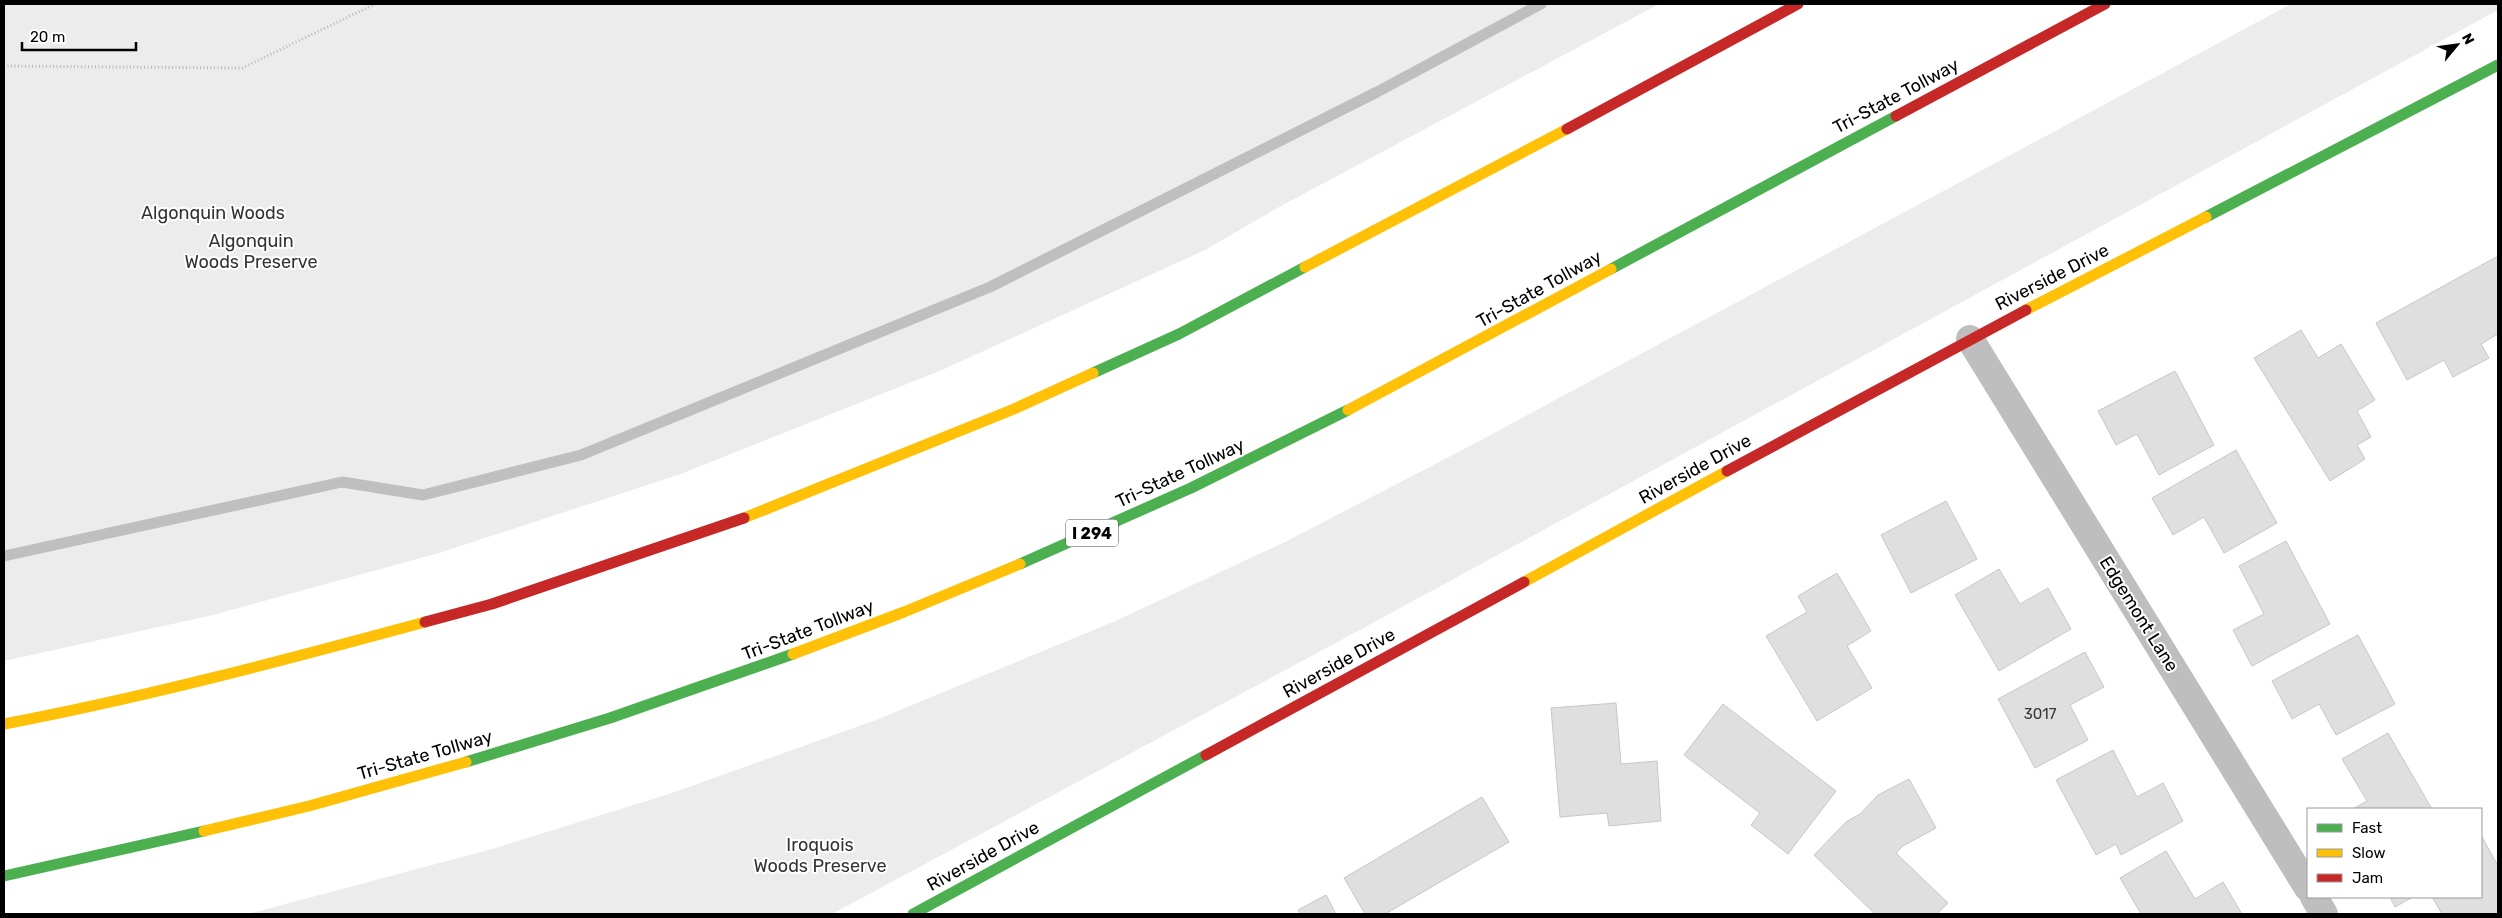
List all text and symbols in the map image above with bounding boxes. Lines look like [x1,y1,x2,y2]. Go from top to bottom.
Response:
scale bar [22,20,136,52]
north arrow [2432,20,2482,70]
text: 20 m [30,28,65,46]
text: N [2458,30,2478,47]
street label: Tri-State Tollway [1829,54,1963,138]
park label: Algonquin Woods [141,202,285,224]
park label: Algonquin Woods Preserve [184,230,318,273]
street label: Riverside Drive [1991,239,2113,315]
street label: Tri-State Tollway [1473,246,1605,332]
street label: Riverside Drive [1635,429,1755,509]
street label: Tri-State Tollway [1112,434,1248,512]
road number: I 294 [1066,520,1118,546]
street label: Edgemont Lane [2095,552,2183,676]
street label: Tri-State Tollway [739,595,877,665]
street label: Riverside Drive [1279,623,1399,703]
house number: 3017 [2024,705,2057,723]
street label: Tri-State Tollway [355,725,495,785]
legend [2307,808,2482,898]
street label: Riverside Drive [923,816,1043,896]
text: Fast [2352,819,2382,837]
park label: Iroquois Woods Preserve [753,834,887,877]
text: Slow [2352,844,2385,862]
text: Jam [2352,869,2383,887]

